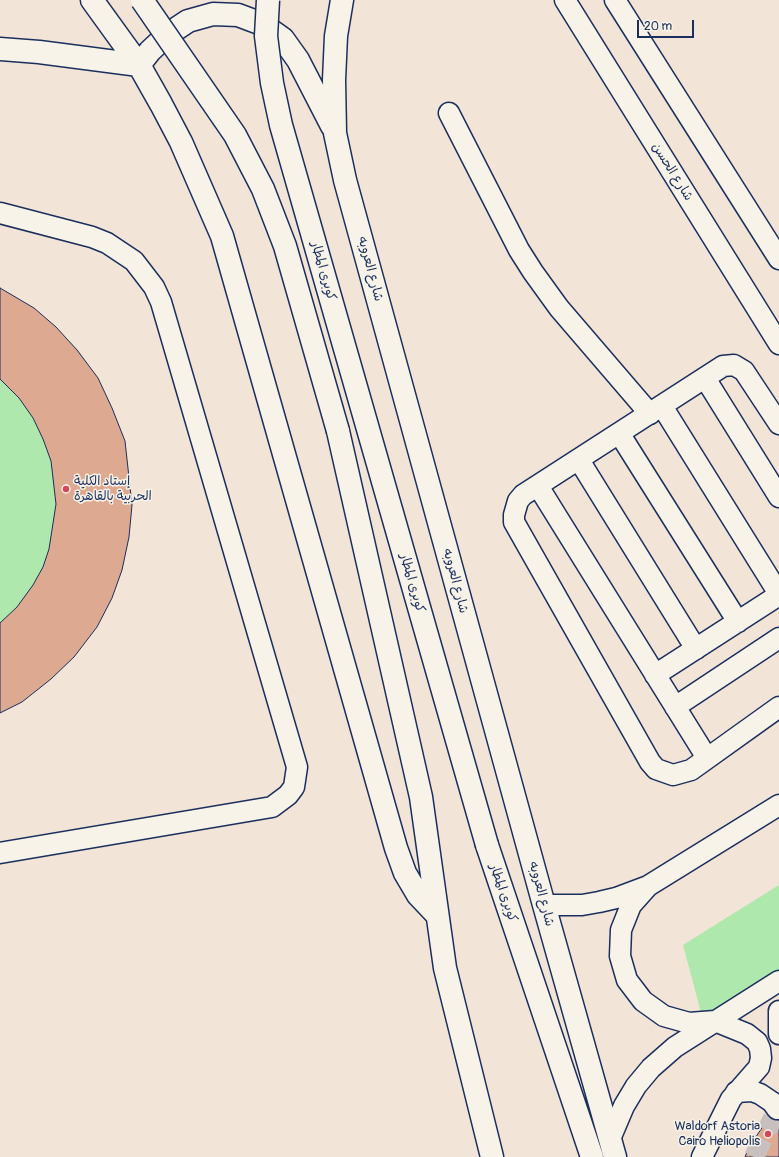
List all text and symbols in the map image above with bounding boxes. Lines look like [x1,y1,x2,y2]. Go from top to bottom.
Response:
scale bar [639,12,696,38]
text: 20 m [644,19,672,34]
street label: شارع الحسن [648,140,696,204]
street label: شارع العروبه [354,235,386,303]
street label: كوبرى المطار [307,240,339,302]
place label: إستاد الكلية الحربية بالقاهرة [74,474,152,505]
marker: إستاد الكلية الحربية بالقاهرة [61,484,71,494]
street label: شارع العروبه [439,547,471,615]
street label: كوبرى المطار [396,552,428,614]
street label: شارع العروبه [525,860,557,928]
street label: كوبرى المطار [486,862,520,924]
place label: Waldorf Astoria Cairo Heliopolis [674,1119,760,1150]
marker: Waldorf Astoria Cairo Heliopolis [763,1129,773,1139]

